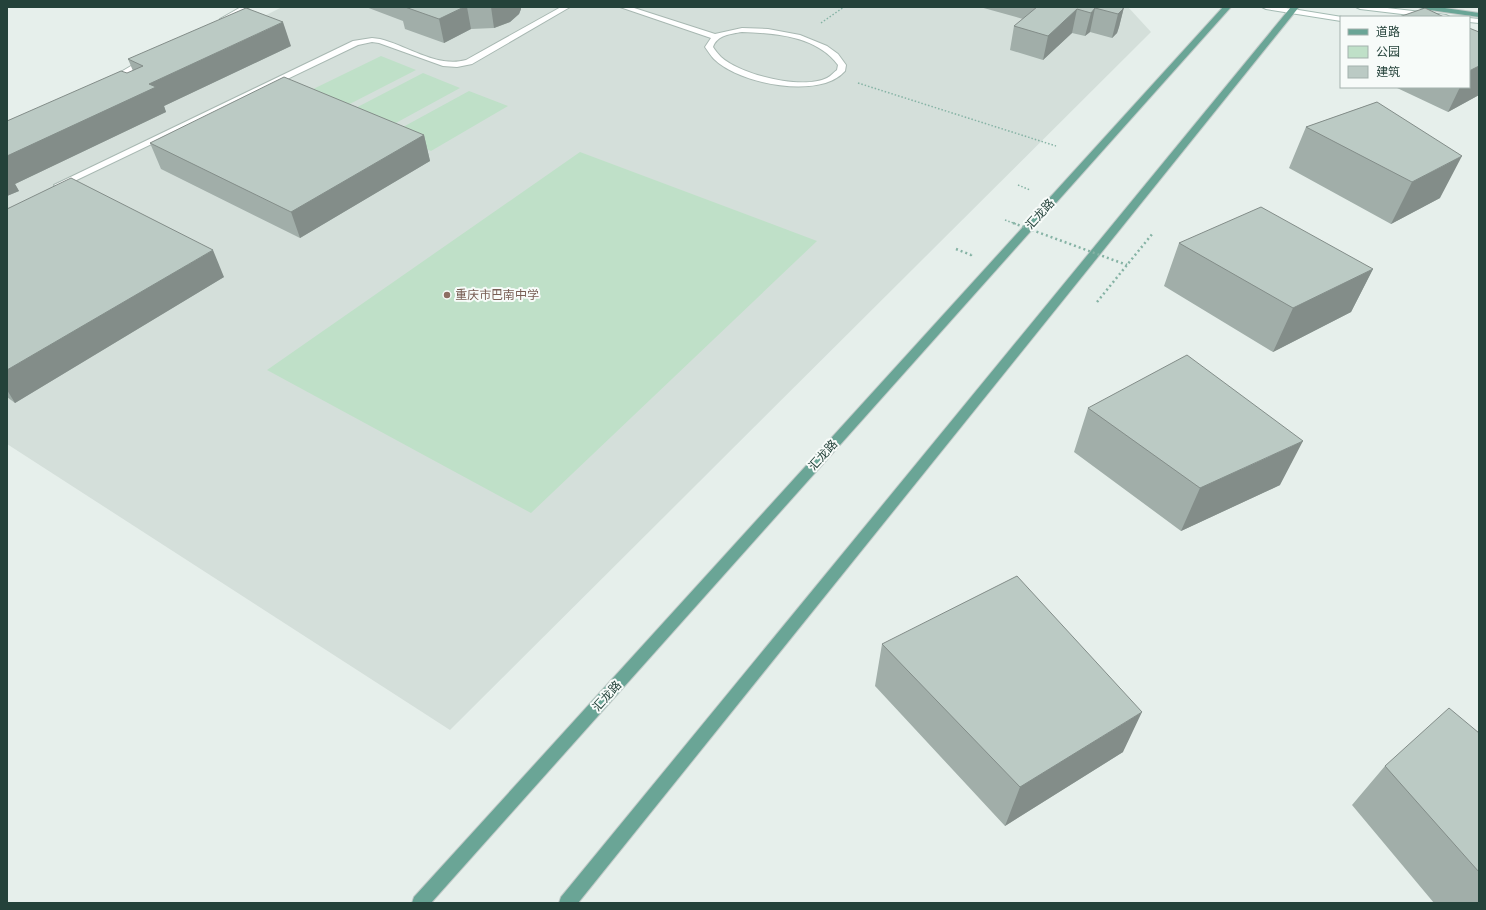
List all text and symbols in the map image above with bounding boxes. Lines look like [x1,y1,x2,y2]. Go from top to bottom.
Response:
legend [1340,16,1470,88]
text: 道路 [1376,25,1400,39]
text: 公园 [1376,45,1400,59]
text: 建筑 [1376,65,1400,79]
street label: 汇龙路 [1023,196,1057,232]
place label: 重庆市巴南中学 [455,288,539,302]
marker: 重庆市巴南中学 [442,290,452,300]
street label: 汇龙路 [806,437,840,473]
street label: 汇龙路 [590,678,624,714]

